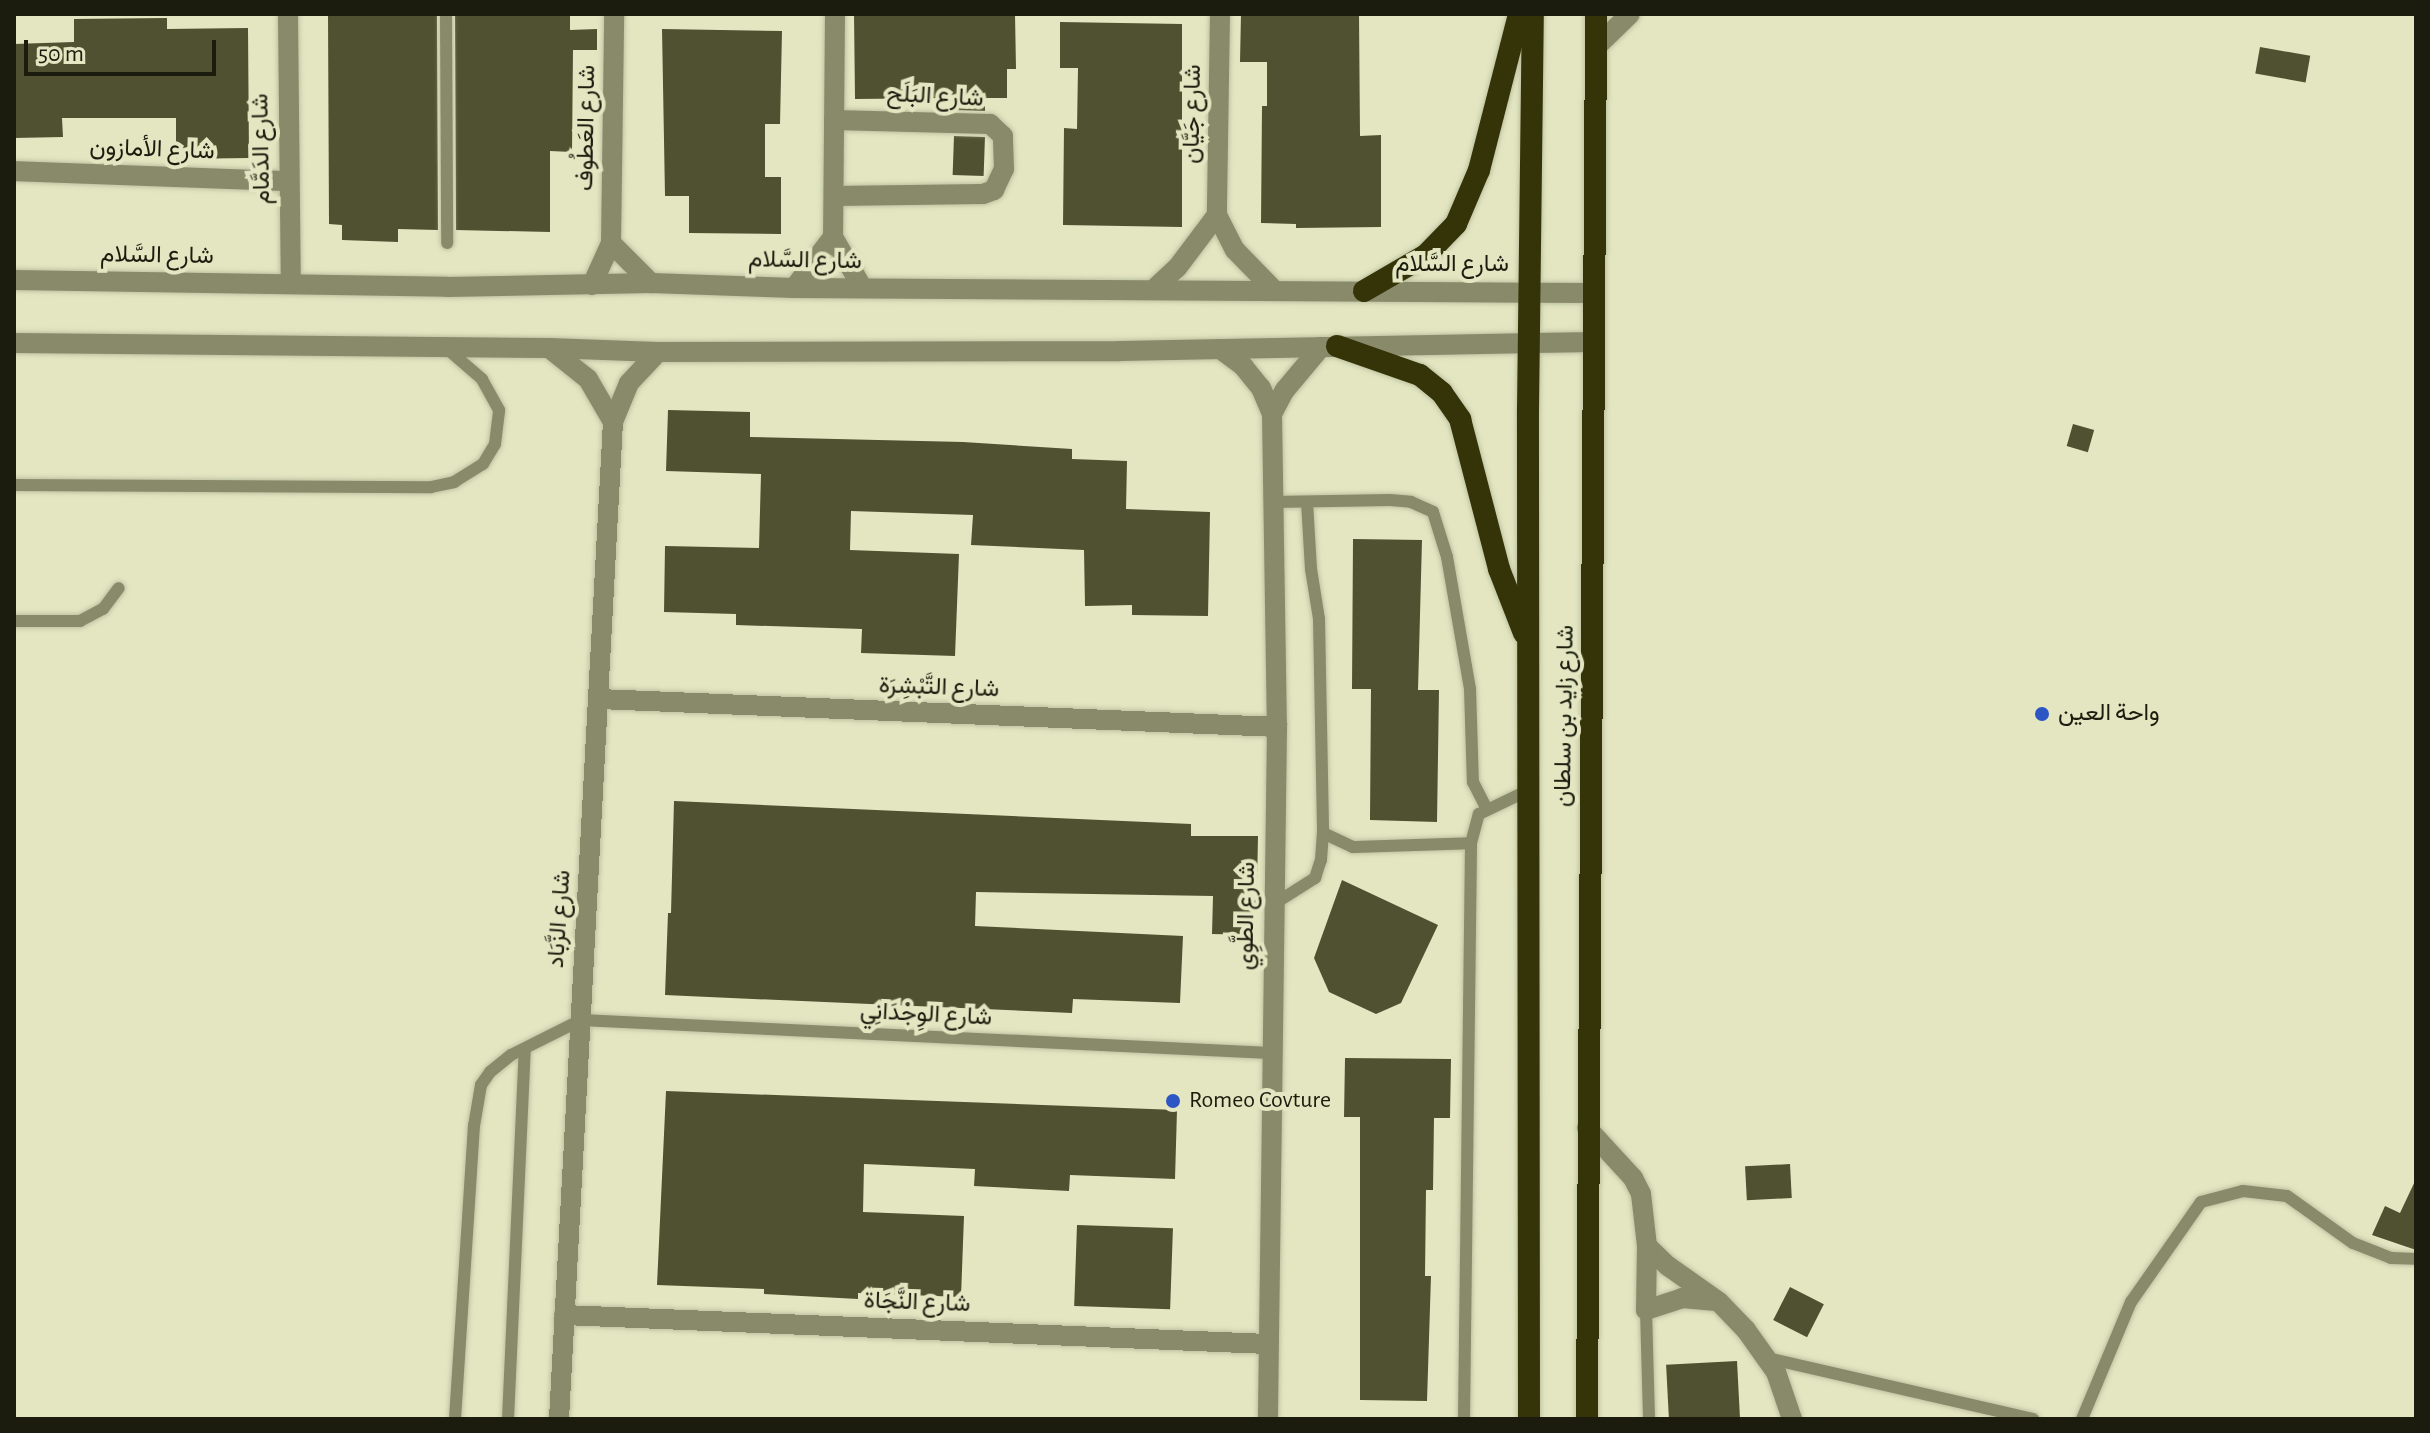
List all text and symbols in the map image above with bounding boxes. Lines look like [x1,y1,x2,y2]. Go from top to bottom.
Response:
scale bar [28,24,220,74]
text: 50 m [38,42,84,66]
street label: شارع جَيَّان [1178,64,1208,164]
street label: شارع العَطُوف [572,65,602,191]
street label: شارع البَلَح [886,80,984,114]
street label: شارع الدَمَّام [247,93,277,205]
street label: شارع الأمازون [89,133,215,167]
street label: شارع السَّلام [100,241,214,271]
street label: شارع السَّلام [748,246,862,276]
street label: شارع السَّلام [1395,251,1509,279]
street label: شارع زايد بن سلطان [1549,625,1581,807]
street label: شارع التَّبْشِرَة [878,672,1000,704]
place label: واحة العين [2058,700,2160,728]
marker: واحة العين [2033,705,2051,723]
street label: شارع الطَّوِي [1232,861,1262,971]
street label: شارع الزَّبَاد [542,869,578,969]
street label: شارع الوِجْدَانِي [859,997,993,1033]
place label: Romeo Covture [1189,1087,1331,1115]
marker: Romeo Covture [1164,1092,1182,1110]
street label: شارع النَّجَاة [863,1287,971,1319]

